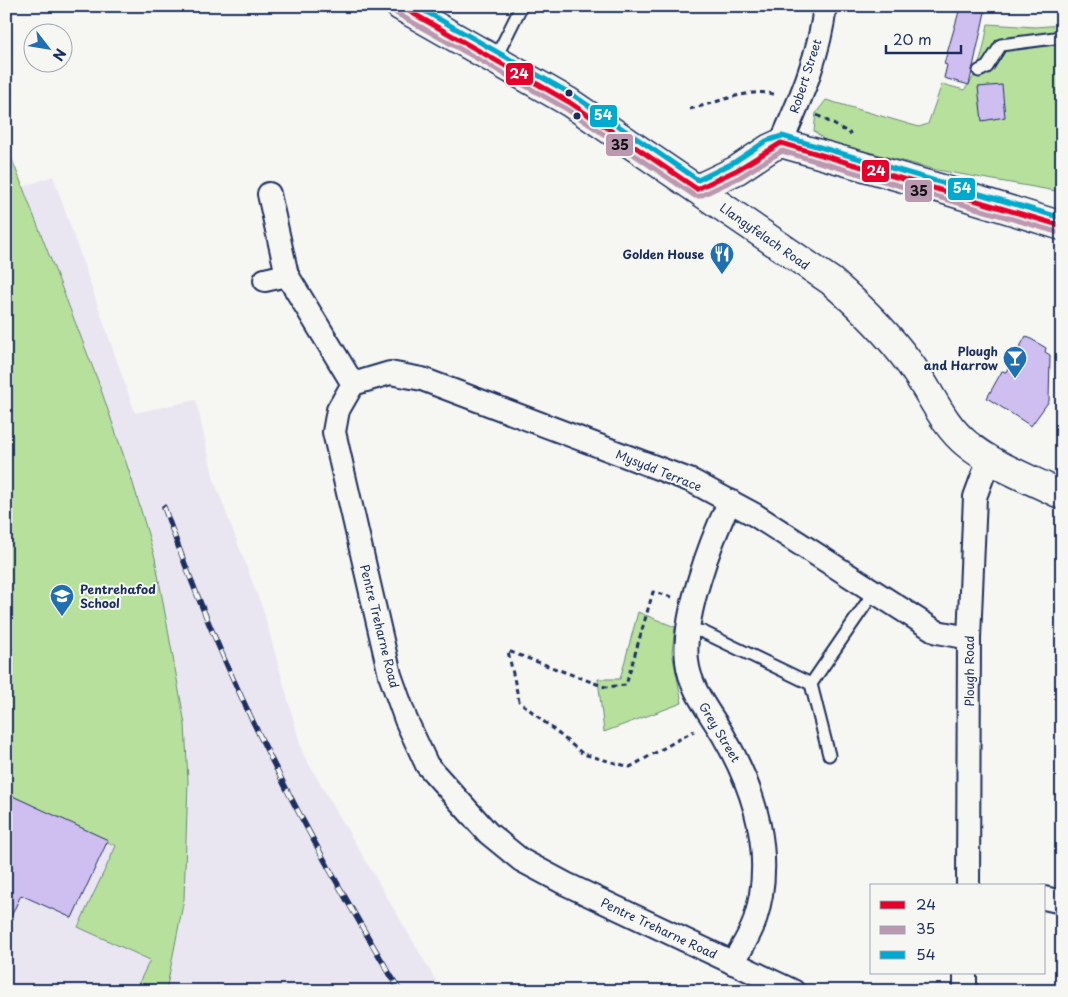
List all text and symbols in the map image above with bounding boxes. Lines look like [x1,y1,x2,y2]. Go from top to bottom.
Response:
north arrow [22,22,72,72]
scale bar [886,22,960,54]
text: 20 m [893,27,932,50]
street label: Robert Street [784,36,826,116]
text: N [48,45,71,65]
line badge: 24 [505,62,534,86]
text: 24 [510,63,529,84]
unlabelled marker [564,88,574,98]
line badge: 54 [589,104,618,128]
text: 54 [594,104,613,125]
unlabelled marker [572,111,582,121]
line badge: 35 [605,133,634,157]
text: 35 [611,134,629,155]
line badge: 24 [861,159,890,183]
text: 24 [867,160,886,181]
line badge: 54 [947,177,976,201]
text: 54 [953,177,972,198]
line badge: 35 [904,179,933,203]
text: 35 [910,180,928,201]
street label: Llangyfelach Road [717,198,813,274]
restaurant icon: Golden House [709,241,735,275]
place label: Golden House [622,245,704,263]
place label: Plough and Harrow [924,342,998,374]
bar icon: Plough and Harrow [1002,345,1028,379]
street label: Mysydd Terrace [613,445,705,495]
street label: Pentre Treharne Road [356,562,404,690]
place label: Pentrehafod School [80,580,156,612]
school or university icon: Pentrehafod School [49,583,75,617]
street label: Plough Road [960,636,978,706]
street label: Grey Street [695,699,745,765]
legend [870,884,1046,974]
text: 24 [916,892,936,915]
street label: Pentre Treharne Road [598,893,720,963]
text: 35 [916,916,935,939]
text: 54 [916,942,936,965]

